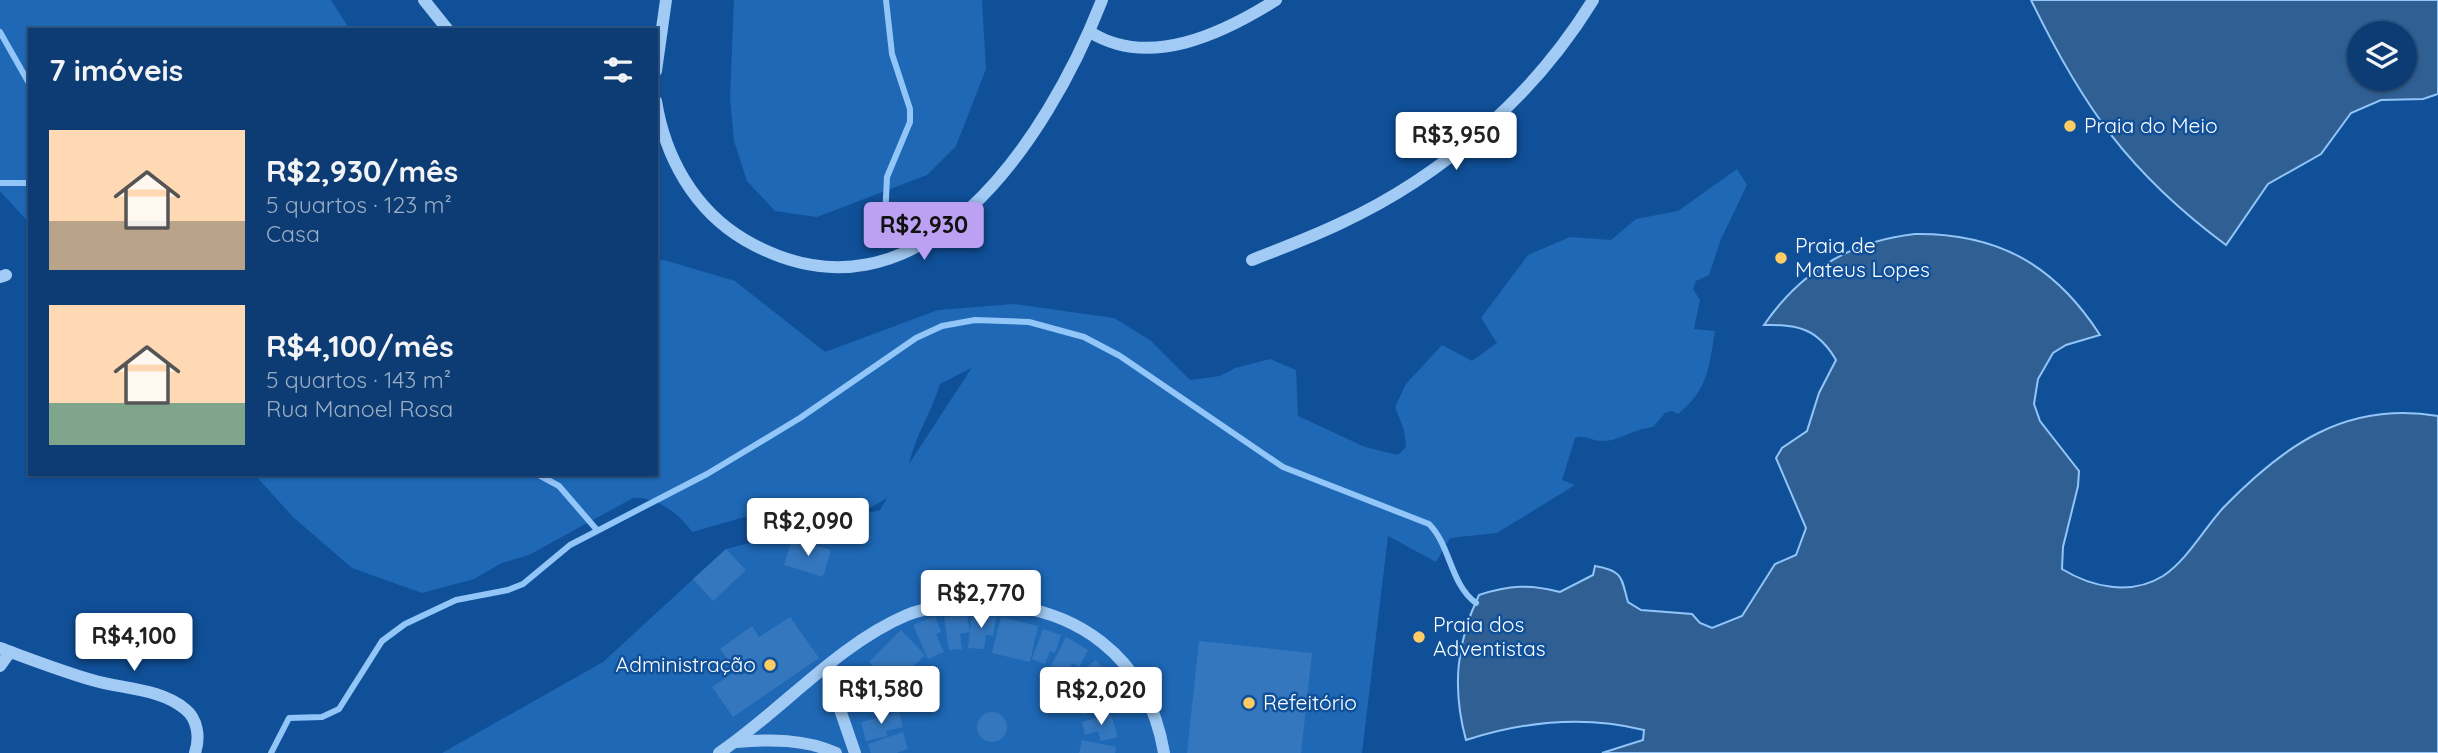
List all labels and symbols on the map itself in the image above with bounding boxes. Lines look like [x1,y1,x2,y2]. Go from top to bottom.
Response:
place label: Praia do Meio [2084,112,2218,138]
pin: R$3,950 [1391,113,1521,172]
marker: Praia do Meio [2062,118,2078,134]
pin: R$2,930 [859,202,989,262]
place label: Praia de Mateus Lopes [1795,232,1930,282]
marker: Praia de Mateus Lopes [1773,250,1789,266]
pin: R$2,090 [743,498,873,558]
pin: R$2,770 [916,570,1046,630]
place label: Praia dos Adventistas [1433,611,1545,661]
pin: R$4,100 [69,614,199,673]
marker: Praia dos Adventistas [1411,629,1427,645]
place label: Administração [616,651,756,677]
marker: Administração [762,657,778,673]
pin: R$1,580 [816,666,946,726]
pin: R$2,020 [1036,668,1166,727]
place label: Refeitório [1263,689,1357,715]
marker: Refeitório [1241,695,1257,711]

